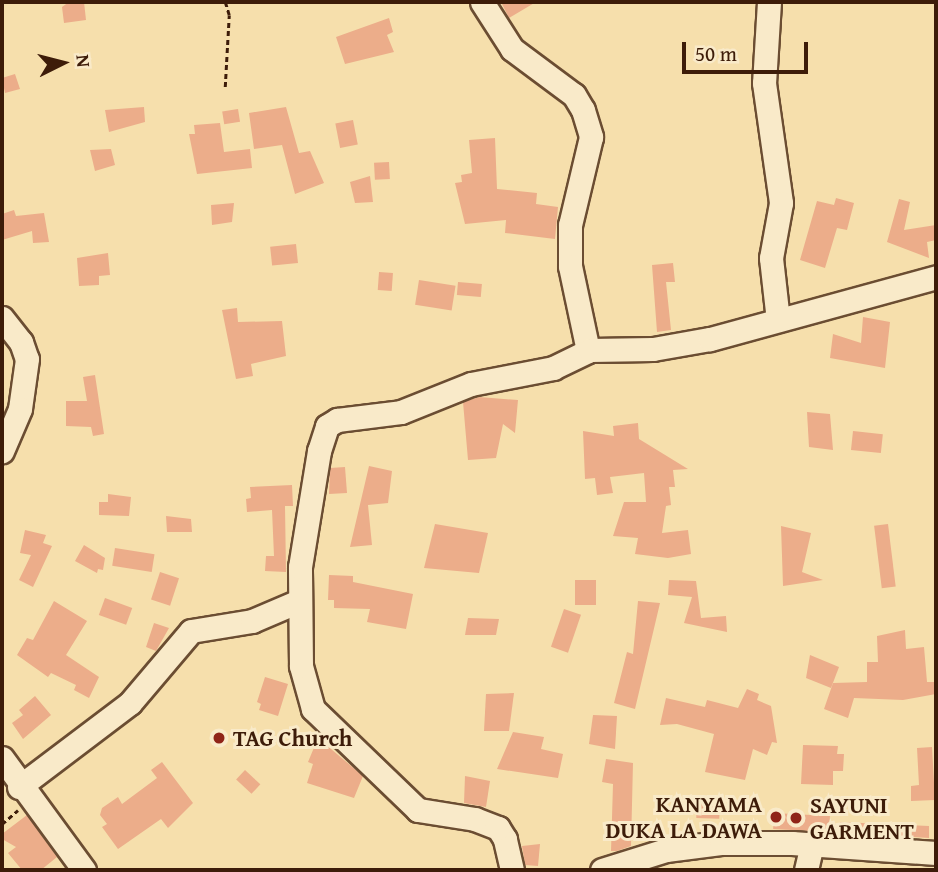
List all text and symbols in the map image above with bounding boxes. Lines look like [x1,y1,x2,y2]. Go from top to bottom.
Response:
north arrow [28,28,98,98]
scale bar [686,28,812,72]
text: 50 m [695,38,737,69]
text: N [69,53,98,69]
place label: TAG Church [233,724,352,752]
marker: TAG Church [211,730,227,746]
place label: KANYAMA DUKA LA DAWA [605,790,762,844]
place label: SAYUNI GARMENT [810,791,914,845]
marker: KANYAMA DUKA LA DAWA [768,809,784,825]
marker: SAYUNI GARMENT [788,810,804,826]

